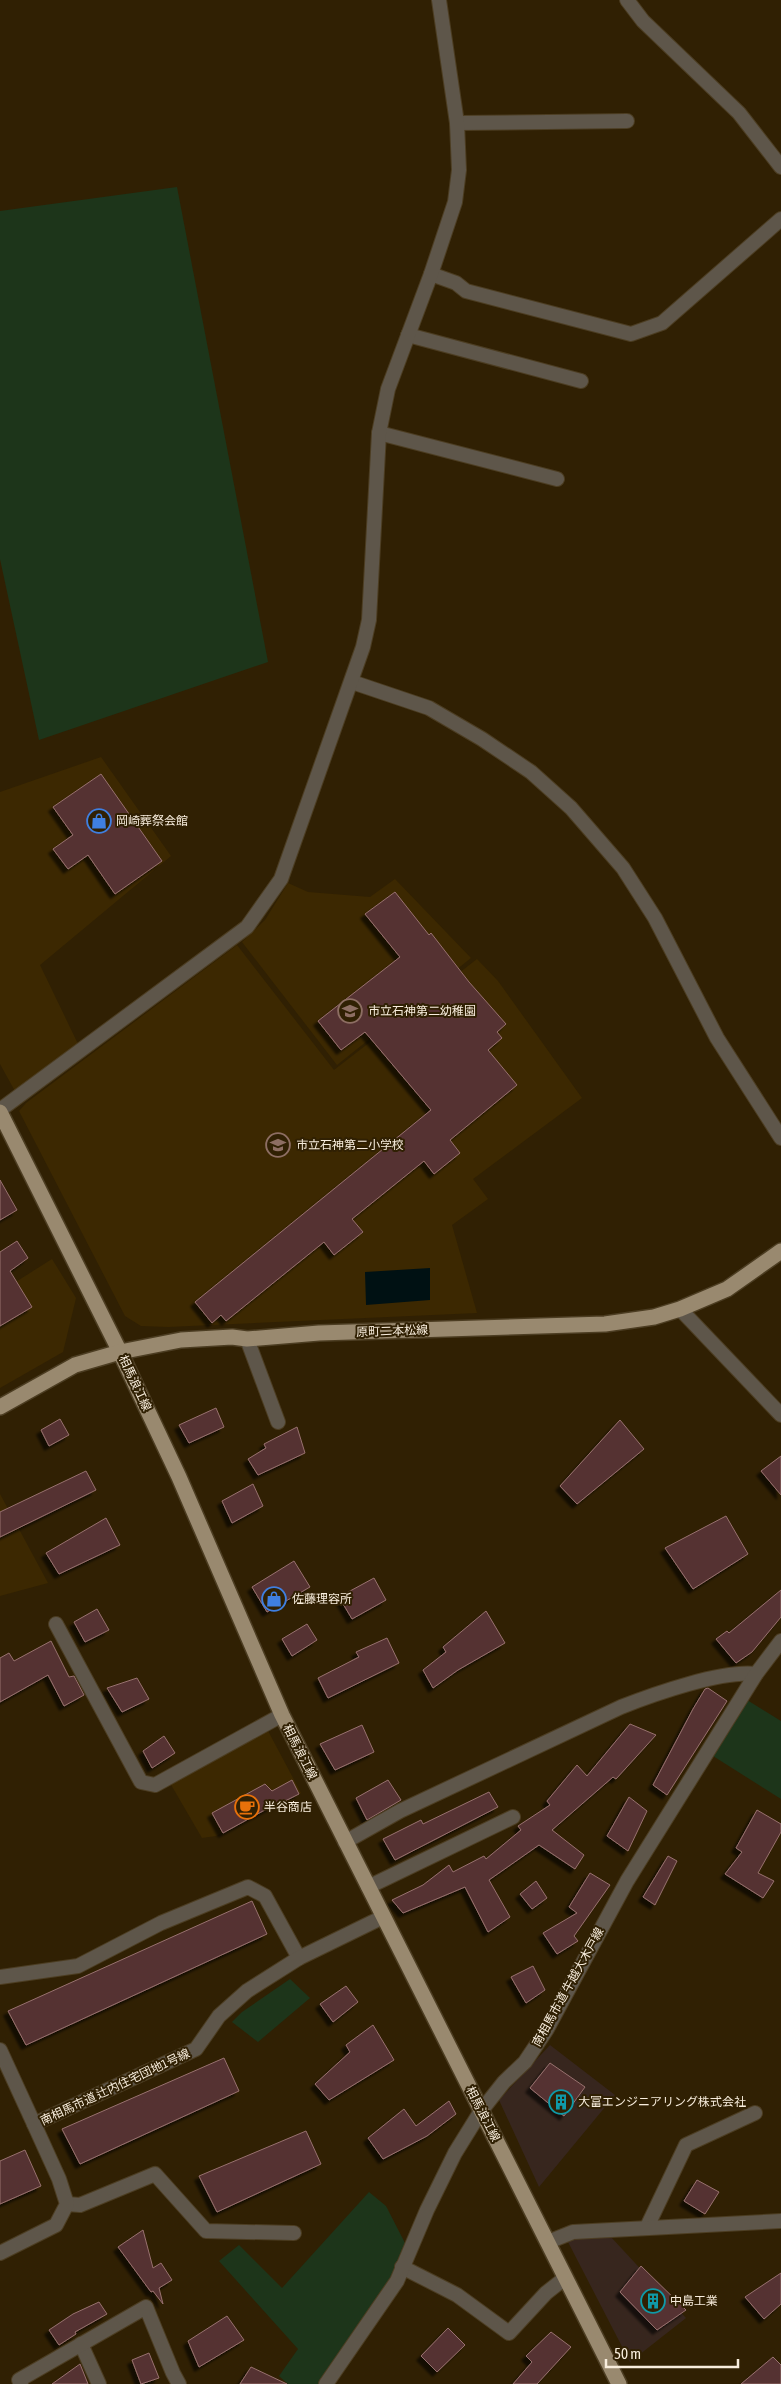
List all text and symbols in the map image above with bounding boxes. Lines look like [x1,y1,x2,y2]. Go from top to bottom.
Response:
shop icon: 岡崎葬祭会館 [86,808,112,834]
place label: 岡崎葬祭会館 [116,814,188,828]
school or university icon: 市立石神第二幼稚園 [337,998,363,1024]
place label: 市立石神第二幼稚園 [368,1004,476,1018]
school or university icon: 市立石神第二小学校 [265,1132,291,1158]
place label: 市立石神第二小学校 [296,1138,404,1152]
street label: 原町二本松線 [356,1323,428,1339]
street label: 相馬浪江線 [116,1353,154,1413]
shop icon: 佐藤理容所 [261,1586,287,1612]
place label: 佐藤理容所 [292,1592,352,1606]
street label: 相馬浪江線 [280,1722,320,1782]
cafe icon: 半谷商店 [234,1794,260,1820]
place label: 半谷商店 [264,1800,312,1814]
street label: 南相馬市道 牛越大木戸線 [529,1925,607,2049]
street label: 南相馬市道 辻内住宅団地1号線 [38,2046,192,2128]
street label: 相馬浪江線 [463,2084,503,2144]
building icon: 大富エンジニアリング株式会社 [548,2089,574,2115]
place label: 大富エンジニアリング株式会社 [578,2095,746,2109]
building icon: 中島工業 [640,2288,666,2314]
place label: 中島工業 [670,2294,718,2308]
scale bar [606,2336,738,2368]
text: 50 m [614,2345,641,2362]

